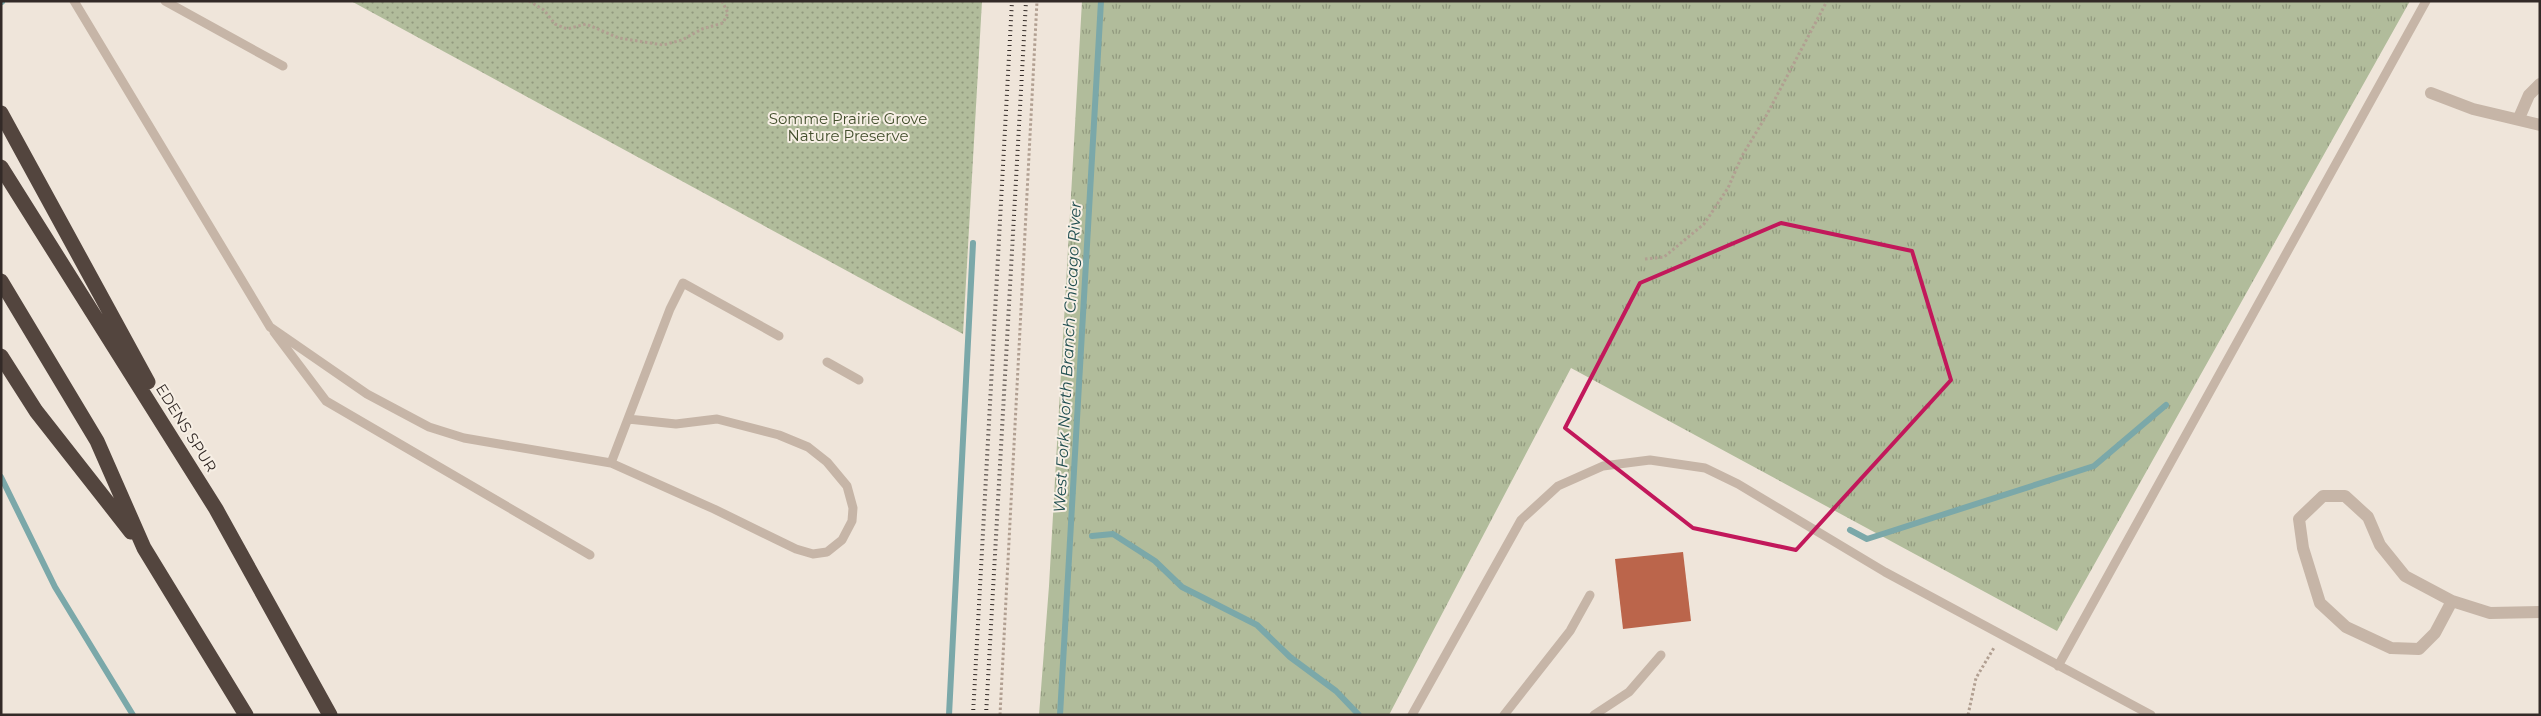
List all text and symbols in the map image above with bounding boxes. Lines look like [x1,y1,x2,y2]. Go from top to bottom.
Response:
park label: Somme Prairie Grove Nature Preserve [769,109,927,145]
water label: West Fork North Branch Chicago River [1050,200,1085,513]
street label: EDENS SPUR [152,380,221,475]

